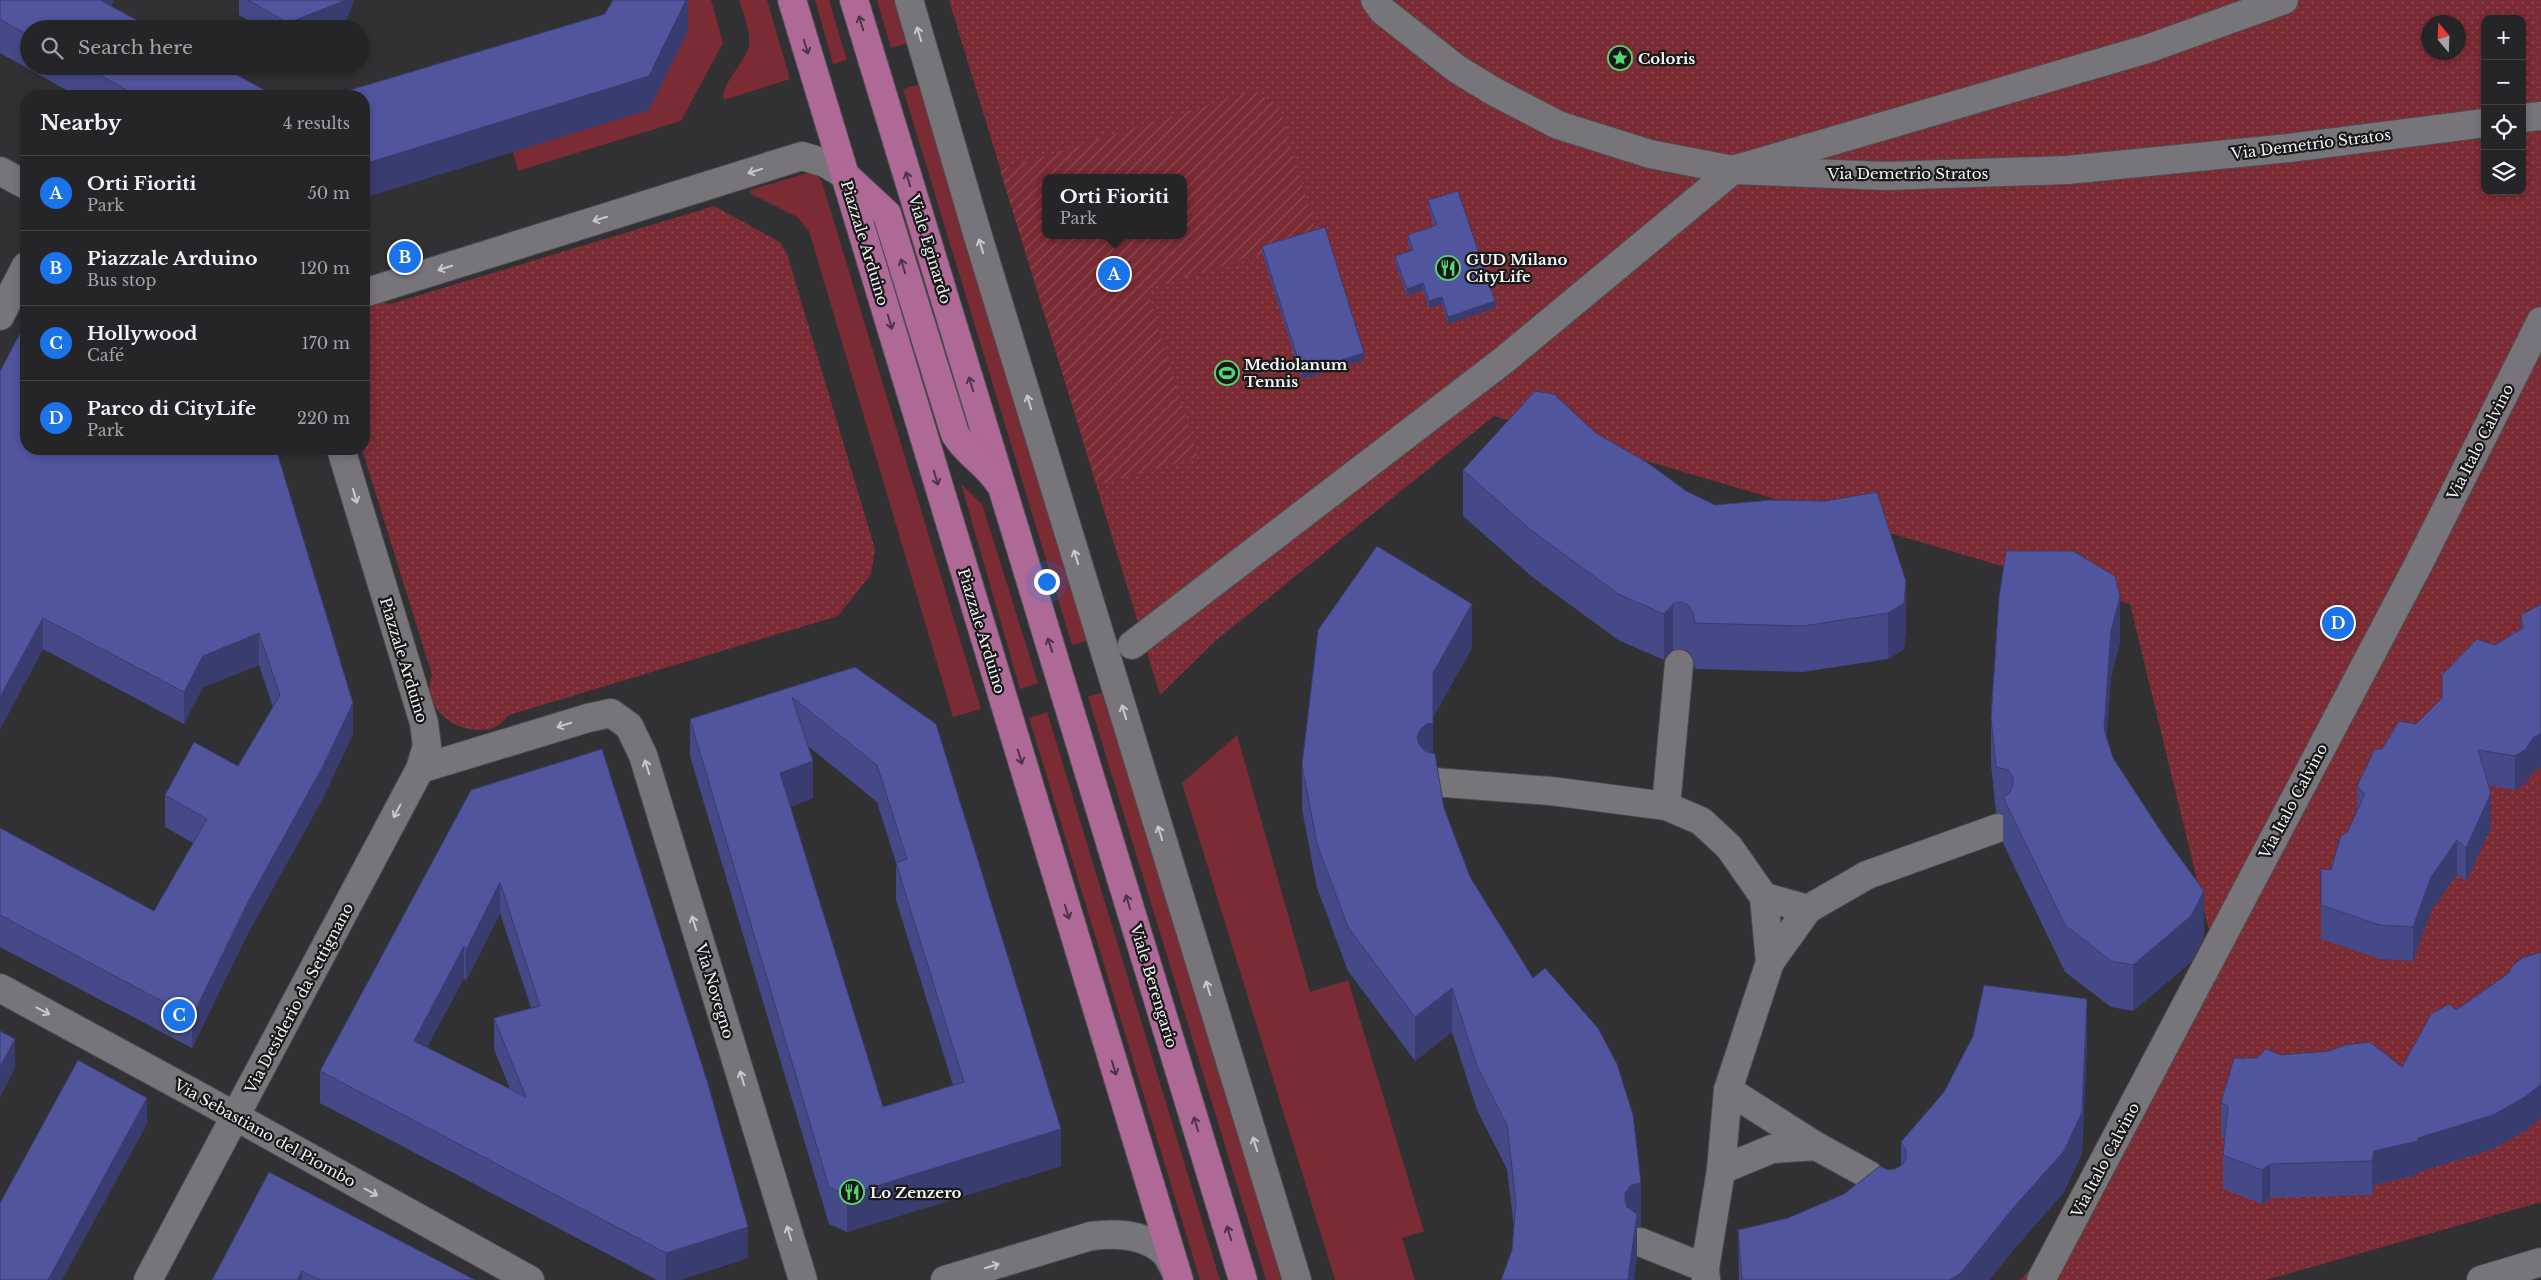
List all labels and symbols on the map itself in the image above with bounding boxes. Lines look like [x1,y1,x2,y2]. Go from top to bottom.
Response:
one-way arrow [856,15,866,31]
north arrow [2421,15,2466,60]
one-way arrow [914,26,924,42]
one-way arrow [801,38,811,54]
place icon: Coloris [1607,45,1633,71]
place label: Coloris [1638,49,1695,68]
street label: Via Demetrio Stratos [2229,125,2392,163]
street label: Via Demetrio Stratos [1827,164,1989,183]
one-way arrow [748,166,764,176]
one-way arrow [903,171,913,187]
street label: Piazzale Arduino [837,178,893,308]
street label: Viale Eginardo [904,191,956,306]
one-way arrow [593,215,609,225]
pin: B [389,238,421,276]
one-way arrow [976,239,986,255]
place label: GUD Milano CityLife [1466,250,1568,286]
pin: A [1098,255,1130,293]
restaurant icon: GUD Milano CityLife [1435,255,1461,281]
one-way arrow [898,258,908,274]
one-way arrow [438,264,454,273]
one-way arrow [885,314,895,330]
place label: Mediolanum Tennis [1244,355,1348,391]
sports icon: Mediolanum Tennis [1214,360,1240,386]
one-way arrow [965,377,975,393]
street label: Via Italo Calvino [2442,381,2518,504]
one-way arrow [1023,394,1033,410]
one-way arrow [932,470,942,486]
one-way arrow [350,487,360,503]
one-way arrow [1070,549,1080,565]
street label: Piazzale Arduino [954,566,1010,696]
your location [1034,569,1060,595]
street label: Piazzale Arduino [376,595,432,725]
pin: D [2322,604,2354,642]
one-way arrow [1044,638,1054,654]
one-way arrow [1118,705,1128,721]
one-way arrow [556,721,572,731]
street label: Via Italo Calvino [2254,740,2331,863]
one-way arrow [1015,748,1025,764]
one-way arrow [641,760,651,776]
one-way arrow [392,804,402,819]
one-way arrow [1155,825,1165,841]
one-way arrow [1123,894,1133,910]
street label: Via Desiderio da Settignano [240,899,358,1097]
one-way arrow [1063,904,1073,920]
one-way arrow [689,915,699,931]
street label: Viale Berengario [1126,921,1182,1050]
street label: Via Novegno [691,940,739,1041]
one-way arrow [1202,981,1212,997]
pin: C [163,996,195,1034]
one-way arrow [35,1007,50,1016]
one-way arrow [1110,1059,1120,1075]
one-way arrow [736,1070,746,1086]
street label: Via Sebastiano del Piombo [170,1075,359,1191]
street label: Via Italo Calvino [2066,1099,2143,1222]
one-way arrow [1190,1117,1200,1133]
one-way arrow [1250,1136,1260,1152]
restaurant icon: Lo Zenzero [839,1179,865,1205]
place label: Lo Zenzero [870,1183,962,1202]
one-way arrow [363,1187,378,1197]
one-way arrow [784,1226,794,1242]
one-way arrow [1223,1226,1233,1242]
one-way arrow [984,1260,1000,1270]

